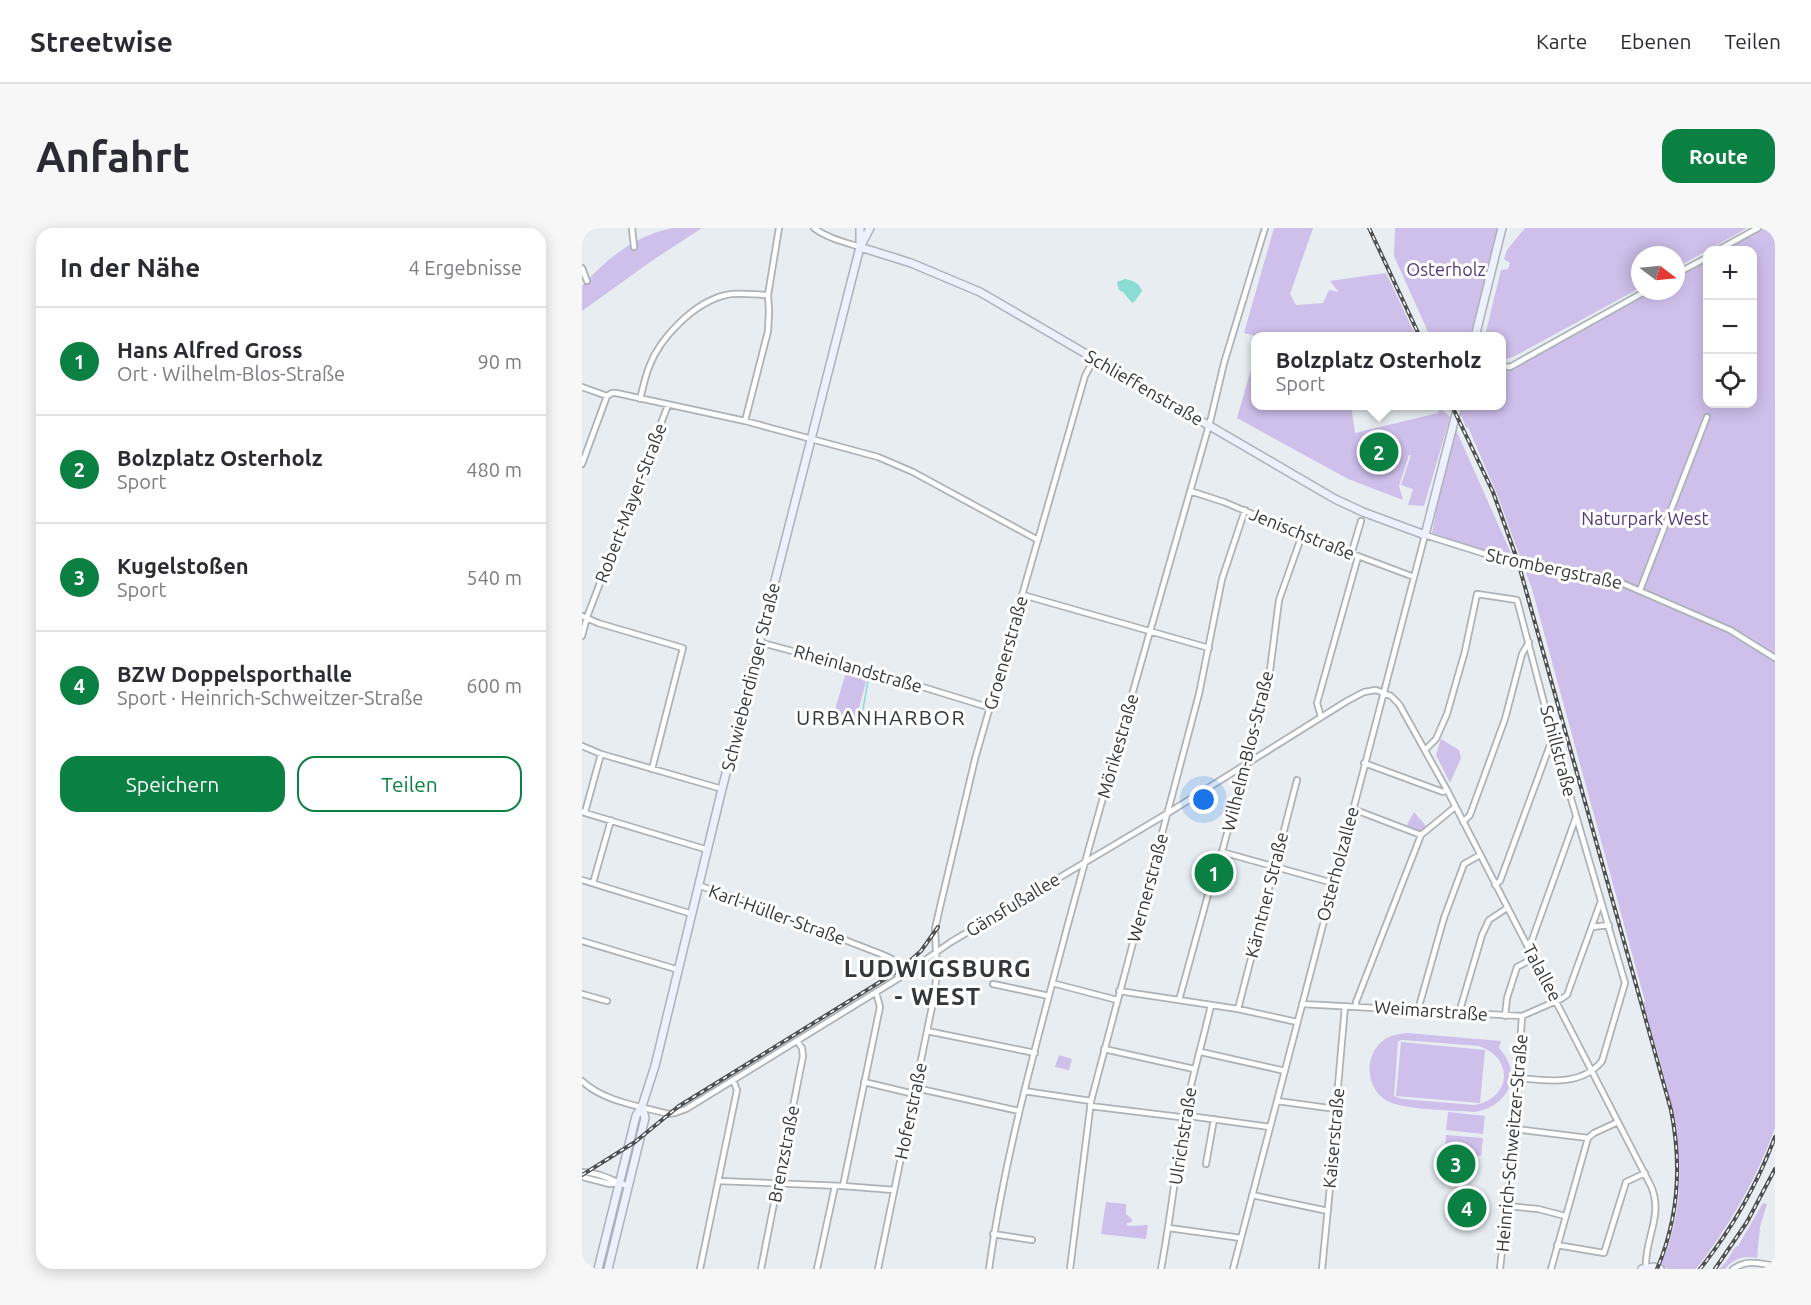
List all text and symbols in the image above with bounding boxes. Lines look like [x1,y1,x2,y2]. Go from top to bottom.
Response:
text: Streetwise [30,26,173,57]
text: Karte [1536,29,1587,53]
text: Ebenen [1620,29,1692,53]
text: Teilen [1725,29,1781,53]
button: Route [1662,129,1775,183]
text: Anfahrt [36,133,190,180]
north arrow [1631,246,1685,300]
map controls [1703,246,1757,408]
button: + [1703,246,1757,300]
text: In der Nähe [60,253,200,282]
text: 4 Ergebnisse [408,256,522,279]
park label: Osterholz [1406,259,1486,279]
button: − [1703,300,1757,354]
popup [1251,332,1506,410]
text: Hans Alfred Gross [117,337,303,362]
street label: Schlieffenstraße [1082,345,1207,429]
text: Bolzplatz Osterholz [1276,347,1481,372]
text: 1 [74,350,85,373]
text: 90 m [478,350,522,373]
button: locate [1703,354,1757,408]
text: Ort · Wilhelm-Blos-Straße [117,362,345,385]
text: Sport [1276,372,1325,395]
street label: Robert-Mayer-Straße [590,420,670,585]
pin: 2 [1360,430,1398,474]
text: Bolzplatz Osterholz [117,445,322,470]
text: 2 [74,458,85,481]
text: 480 m [466,458,522,481]
text: Sport [117,470,166,493]
street label: Jenischstraße [1247,503,1358,563]
park label: Naturpark West [1581,508,1709,528]
street label: Strombergstraße [1484,544,1624,592]
text: Kugelstoßen [117,553,249,578]
text: 3 [74,566,85,589]
text: 540 m [466,566,522,589]
text: Sport [117,578,166,601]
street label: Schwieberdinger Straße [717,581,783,773]
street label: Groenerstraße [979,593,1031,712]
street label: Rheinlandstraße [792,640,925,696]
text: BZW Doppelsporthalle [117,661,352,686]
street label: Wilhelm-Blos-Straße [1217,668,1277,833]
text: 4 [74,674,85,697]
text: 600 m [466,674,522,697]
text: Sport · Heinrich-Schweitzer-Straße [117,686,423,709]
street label: Mörikestraße [1093,691,1142,800]
street label: Schillstraße [1537,703,1581,799]
district label: URBANHARBOR [796,705,966,729]
button: Speichern [60,756,285,812]
button: Teilen [297,756,522,812]
your location [1189,785,1218,814]
street label: Osterholzallee [1312,804,1362,923]
street label: Kärntner Straße [1241,830,1291,960]
street label: Wernerstraße [1123,831,1171,944]
pin: 1 [1194,850,1234,896]
street label: Gänsfußallee [962,868,1063,940]
street label: Karl-Hüller-Straße [706,880,849,948]
street label: Talallee [1520,941,1566,1005]
district label: LUDWIGSBURG - WEST [844,955,1032,1010]
street label: Weimarstraße [1373,996,1489,1024]
street label: Heinrich-Schweitzer-Straße [1492,1033,1530,1253]
street label: Hoferstraße [890,1061,930,1161]
street label: Ulrichstraße [1164,1086,1200,1186]
street label: Kaiserstraße [1319,1087,1347,1189]
street label: Brenzstraße [764,1104,802,1204]
pin: 3 [1436,1142,1476,1186]
pin: 4 [1448,1186,1486,1230]

